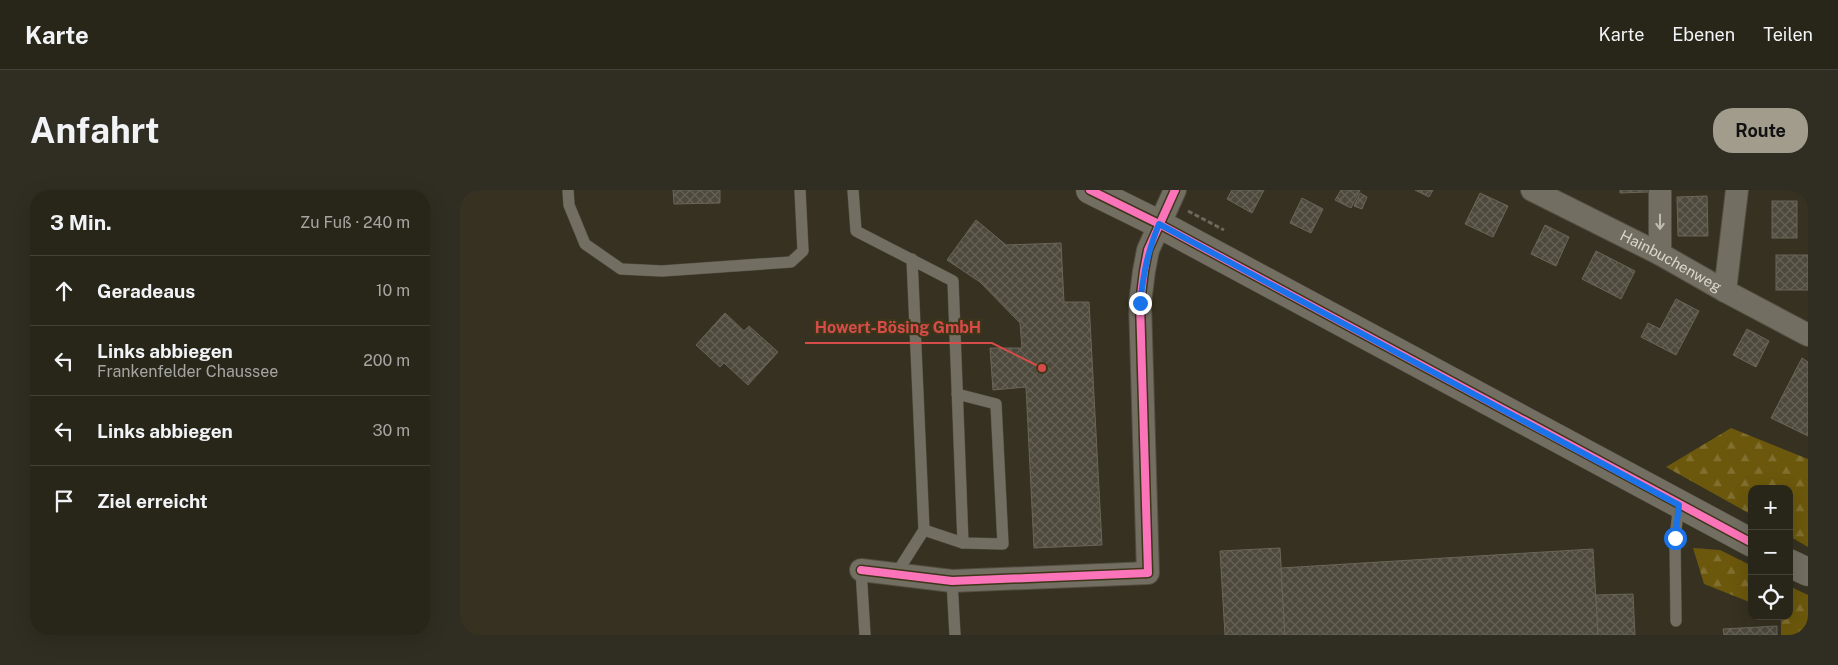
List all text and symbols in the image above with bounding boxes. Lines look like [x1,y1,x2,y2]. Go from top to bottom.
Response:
text: Karte [25,21,89,49]
text: Karte [1599,24,1644,45]
text: Ebenen [1672,24,1735,45]
text: Teilen [1763,24,1813,45]
button: Route [1713,108,1808,153]
text: Anfahrt [30,110,160,151]
text: 3 Min. [50,210,112,235]
text: Zu Fuß · 240 m [300,213,410,232]
one-way arrow [1655,214,1665,230]
street label: Hainbuchenweg [1617,226,1725,295]
icon: ahead [50,277,78,305]
text: Geradeaus [97,280,195,302]
text: 10 m [376,281,410,300]
route end [1129,292,1152,315]
callout: Howert-Bösing GmbH [805,312,992,343]
text: Howert-Bösing GmbH [815,318,981,337]
text: Links abbiegen [97,340,233,362]
icon: left [50,347,78,375]
text: 200 m [363,351,410,370]
text: Frankenfelder Chaussee [97,362,278,381]
icon: left [50,417,78,445]
text: Links abbiegen [97,420,233,442]
text: 30 m [373,421,410,440]
map controls [1748,485,1793,620]
button: + [1748,485,1793,530]
icon: arrive [50,487,78,515]
text: Ziel erreicht [97,490,208,512]
route start [1664,527,1687,550]
button: − [1748,530,1793,575]
button: locate [1748,575,1793,620]

